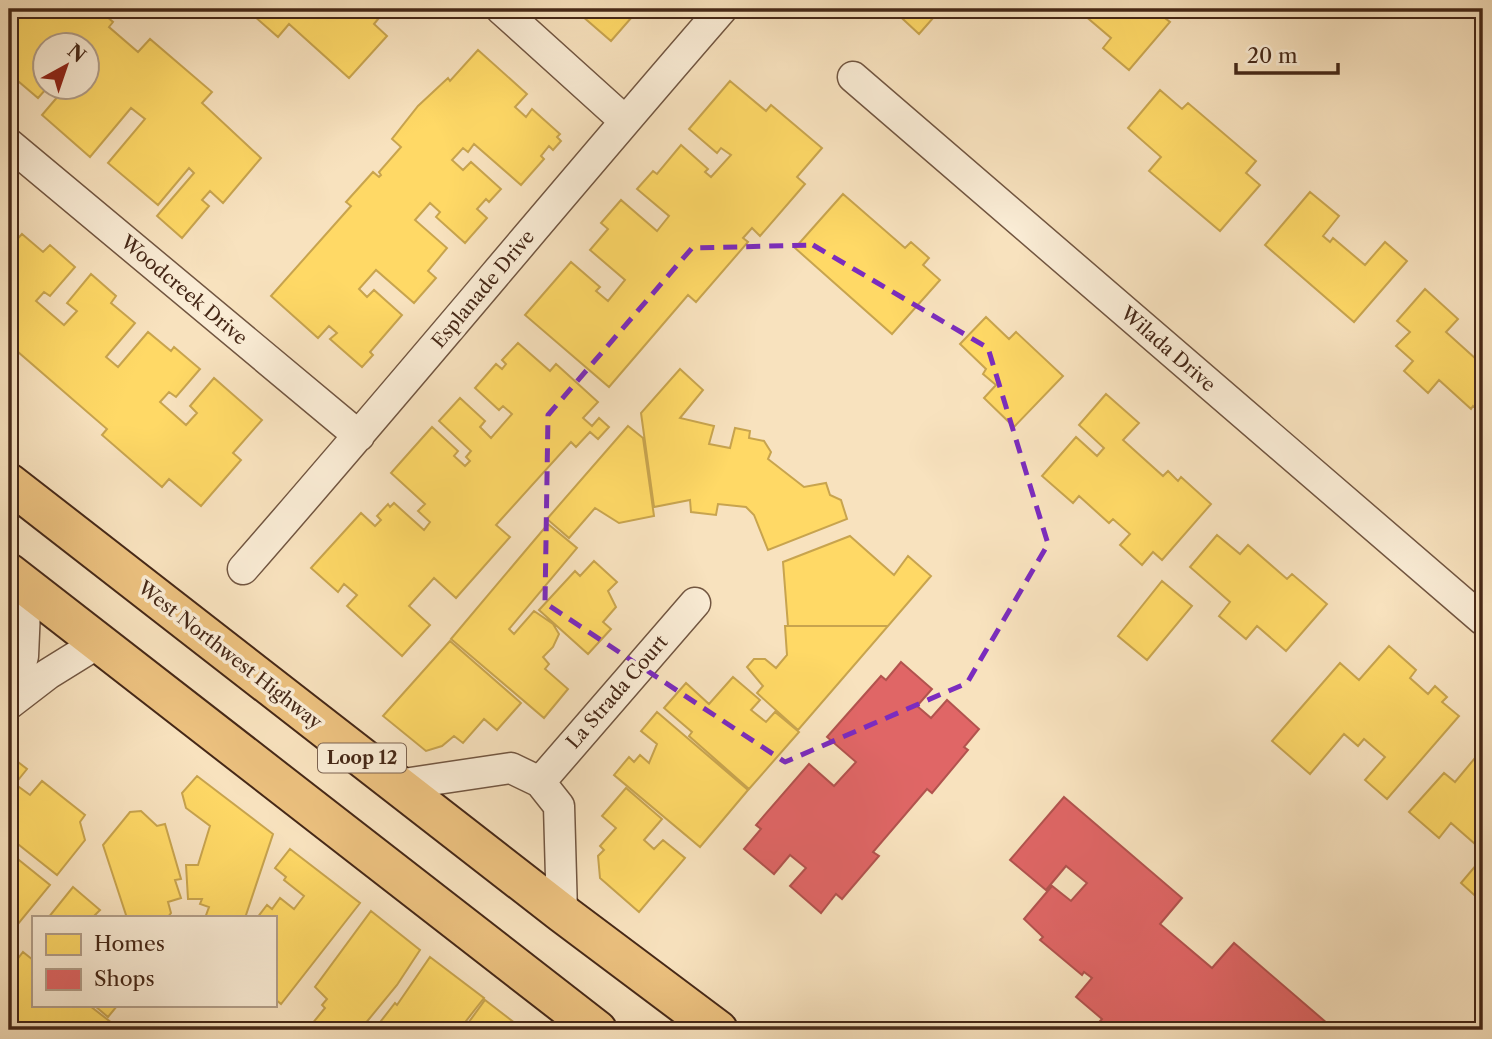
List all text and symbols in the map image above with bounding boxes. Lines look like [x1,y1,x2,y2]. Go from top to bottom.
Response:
north arrow [32,32,102,102]
scale bar [1236,32,1338,76]
text: N [63,39,90,67]
text: 20 m [1247,43,1298,68]
street label: Esplanade Drive [427,225,539,353]
street label: Woodcreek Drive [115,230,252,350]
street label: Wilada Drive [1115,301,1220,396]
street label: West Northwest Highway [133,575,327,734]
street label: La Strada Court [562,630,673,753]
road number: Loop 12 [318,744,406,772]
legend [32,916,276,1007]
text: Homes [94,931,165,956]
text: Shops [94,966,155,991]

